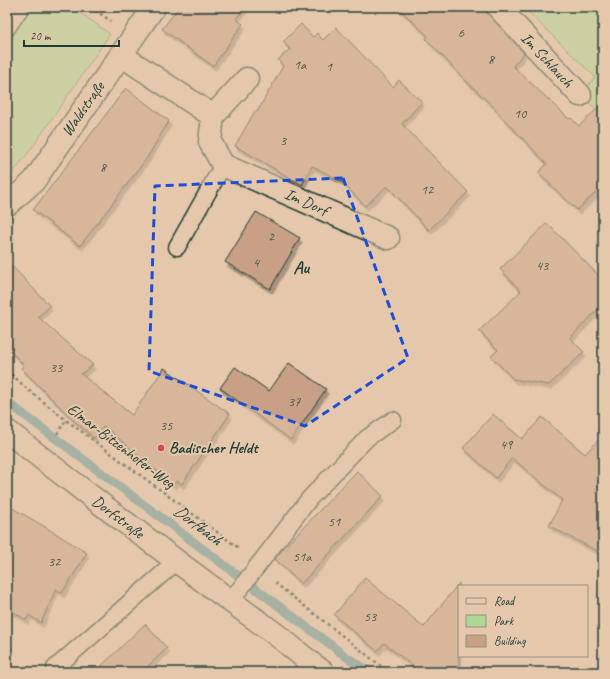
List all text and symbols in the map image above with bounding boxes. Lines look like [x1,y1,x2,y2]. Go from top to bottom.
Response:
scale bar [24,22,119,48]
house number: 6 [458,24,465,41]
text: 20 m [30,28,52,44]
street label: Im Schlauch [516,28,578,92]
house number: 8 [488,51,496,68]
house number: 1a [294,56,307,73]
house number: 1 [326,58,333,75]
street label: Waldstraße [57,76,110,140]
house number: 10 [514,105,528,122]
house number: 3 [280,132,288,149]
house number: 8 [100,159,108,176]
house number: 12 [421,181,435,198]
street label: Im Dorf [282,184,334,222]
house number: 2 [268,228,276,245]
house number: 4 [253,254,261,271]
district label: Au [293,256,310,278]
house number: 43 [536,257,550,274]
house number: 33 [50,359,64,376]
house number: 37 [288,393,301,410]
street label: Elmar-Bitzenhofer-Weg [63,399,180,494]
house number: 35 [160,417,173,434]
house number: 49 [500,436,514,453]
place label: Badischer Heldt [169,438,259,458]
marker: Badischer Heldt [156,443,166,453]
street label: Dorfstraße [88,491,149,544]
water label: Dorfbach [170,500,227,551]
house number: 51 [328,513,341,530]
house number: 51a [293,548,312,565]
house number: 32 [48,553,62,570]
legend [458,585,588,657]
text: Road [494,593,516,609]
house number: 53 [364,608,378,625]
text: Park [494,613,515,629]
text: Building [494,633,526,649]

